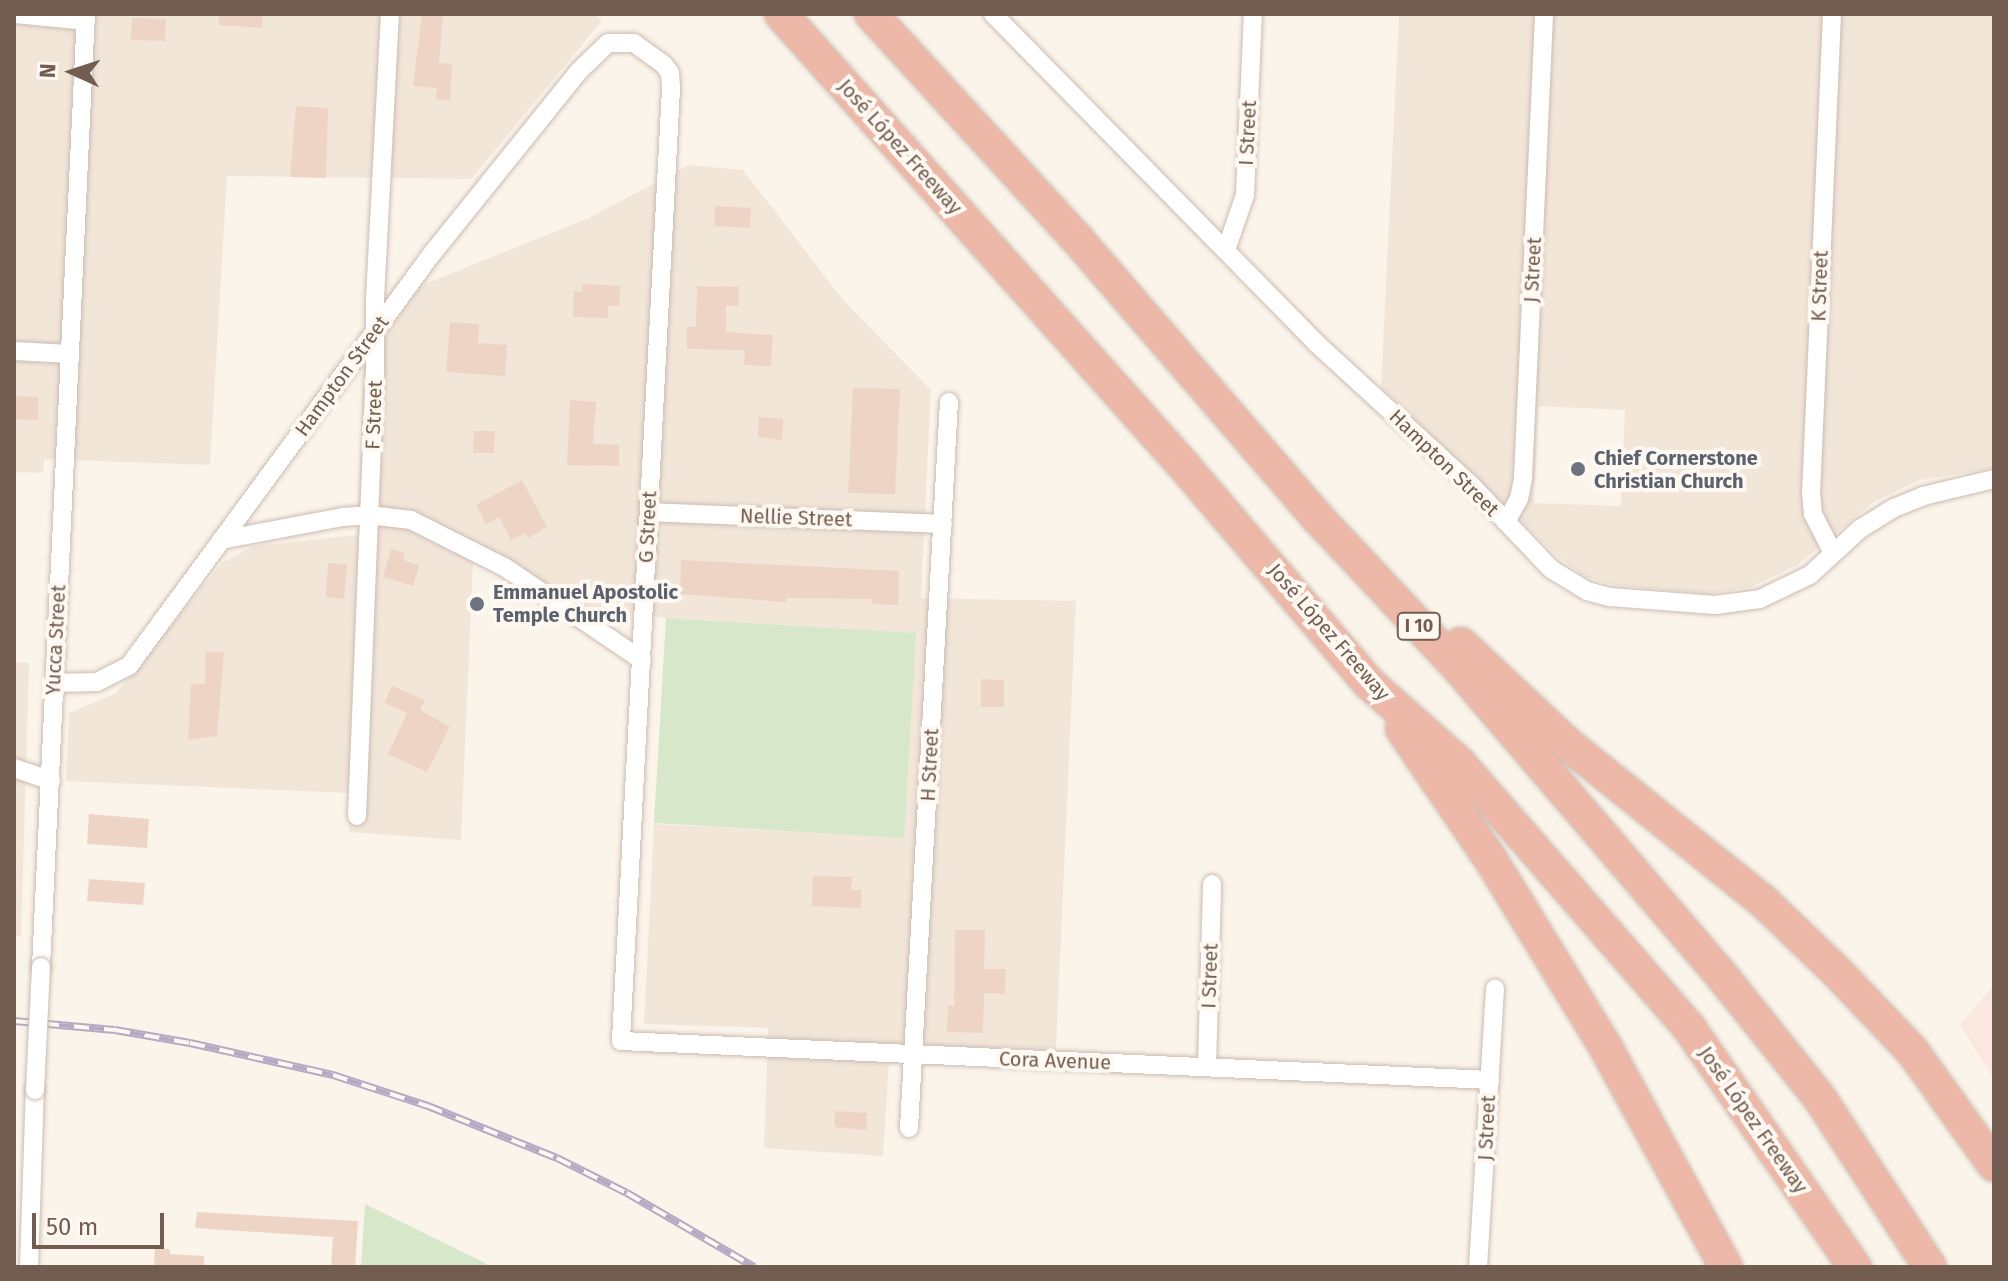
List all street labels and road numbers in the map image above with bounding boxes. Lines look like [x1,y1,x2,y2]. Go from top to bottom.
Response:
street label: José López Freeway [833,74,967,220]
street label: I Street [1234,100,1262,166]
street label: J Street [1519,237,1547,303]
street label: K Street [1807,250,1833,322]
street label: Hampton Street [290,311,394,441]
street label: F Street [361,380,387,450]
street label: Hampton Street [1384,405,1504,521]
street label: G Street [634,490,662,564]
street label: Nellie Street [739,504,853,532]
street label: José López Freeway [1263,559,1395,705]
street label: Yucca Street [41,584,71,696]
road number: I 10 [1395,612,1443,640]
street label: H Street [916,728,944,802]
street label: I Street [1197,943,1223,1009]
street label: José López Freeway [1693,1042,1813,1198]
street label: Cora Avenue [999,1047,1111,1075]
street label: J Street [1473,1095,1501,1161]

